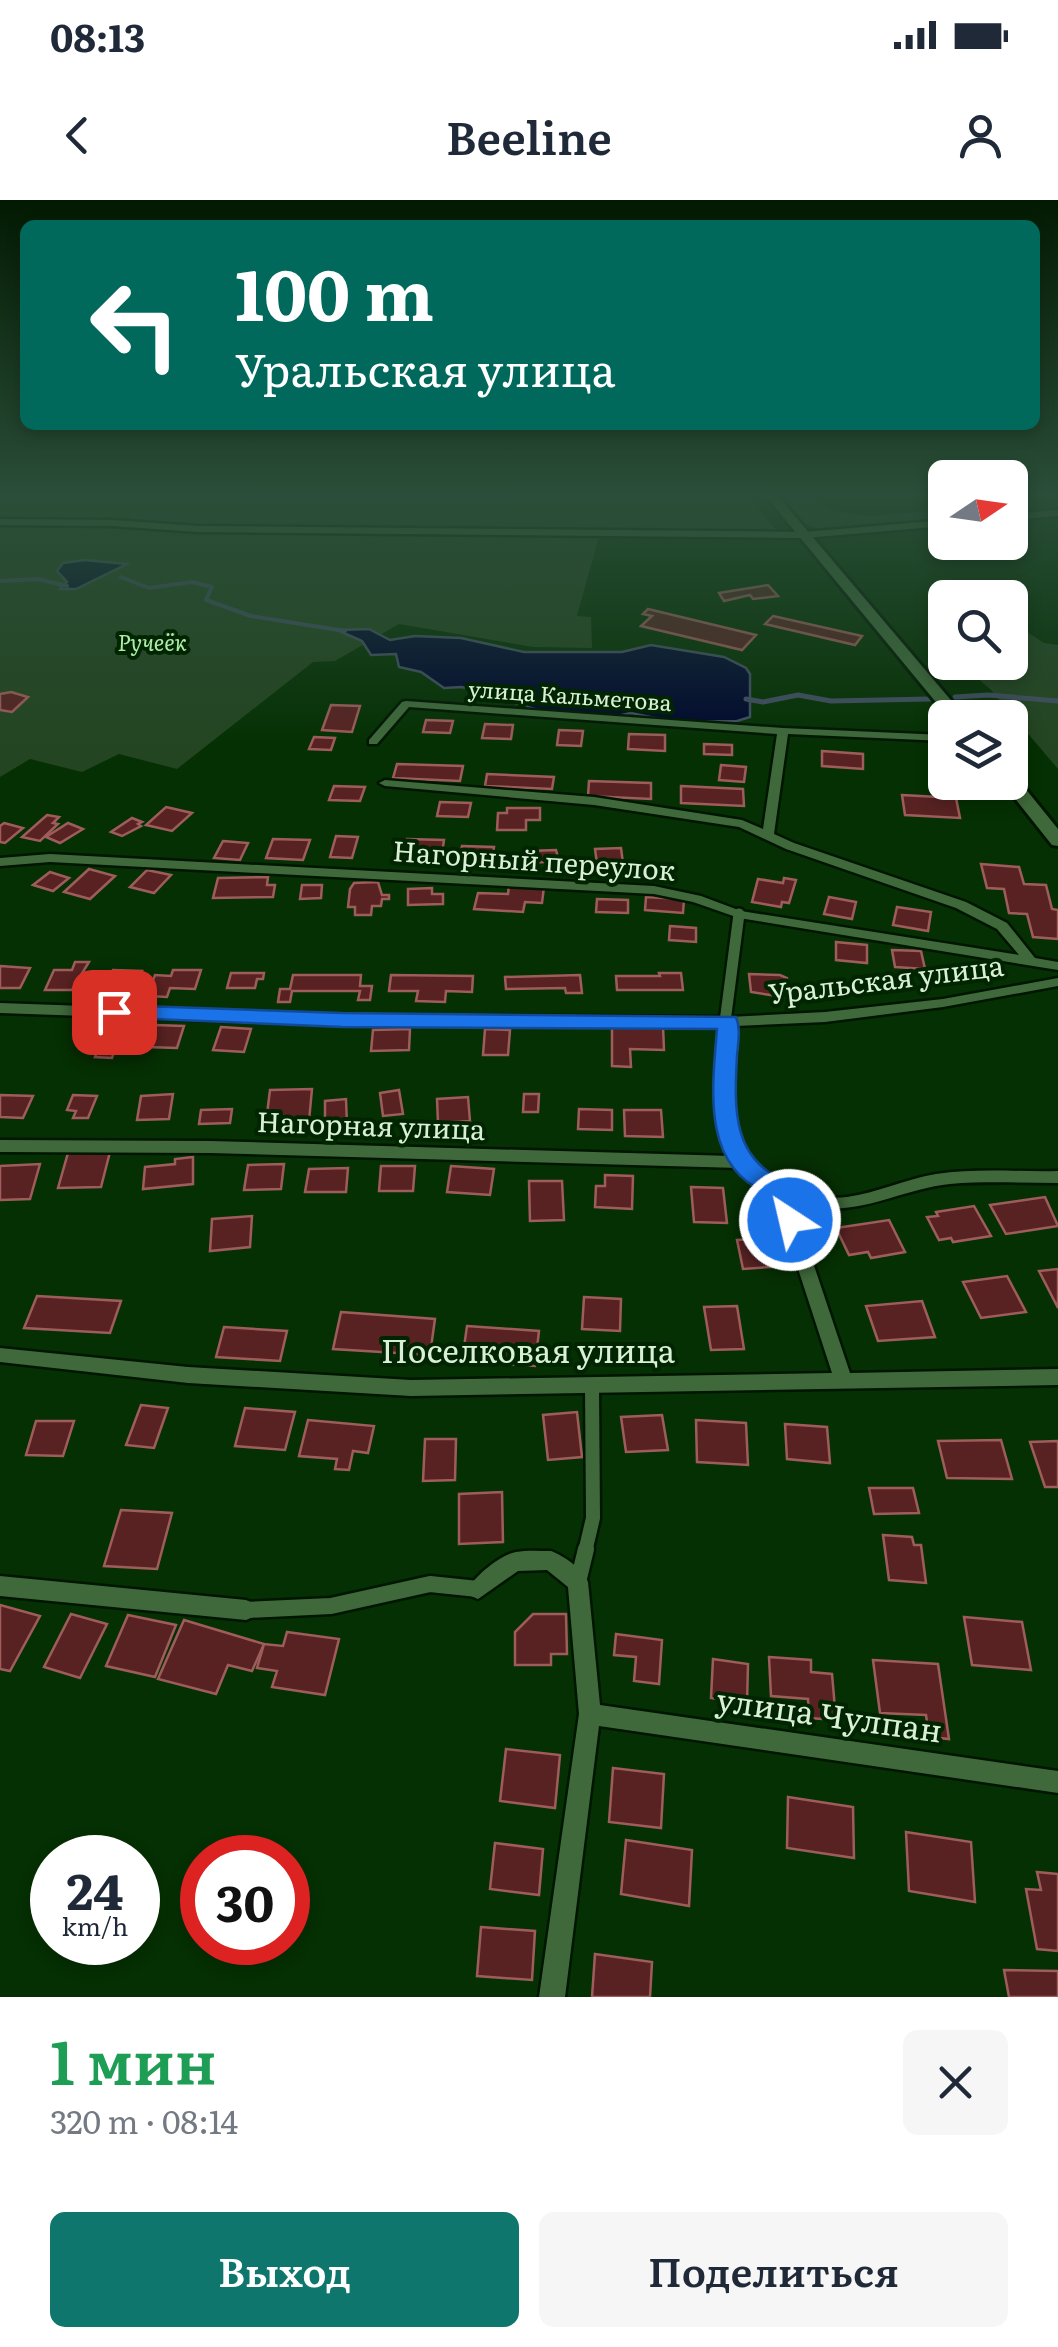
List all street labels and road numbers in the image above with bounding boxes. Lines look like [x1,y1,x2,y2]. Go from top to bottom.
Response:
street label: улица Кальметова [467,671,673,718]
street label: Нагорный переулок [391,828,677,890]
street label: Уральская улица [766,943,1006,1013]
street label: Нагорная улица [256,1099,486,1149]
street label: Поселковая улица [381,1325,676,1373]
street label: улица Чулпан [714,1673,945,1753]

